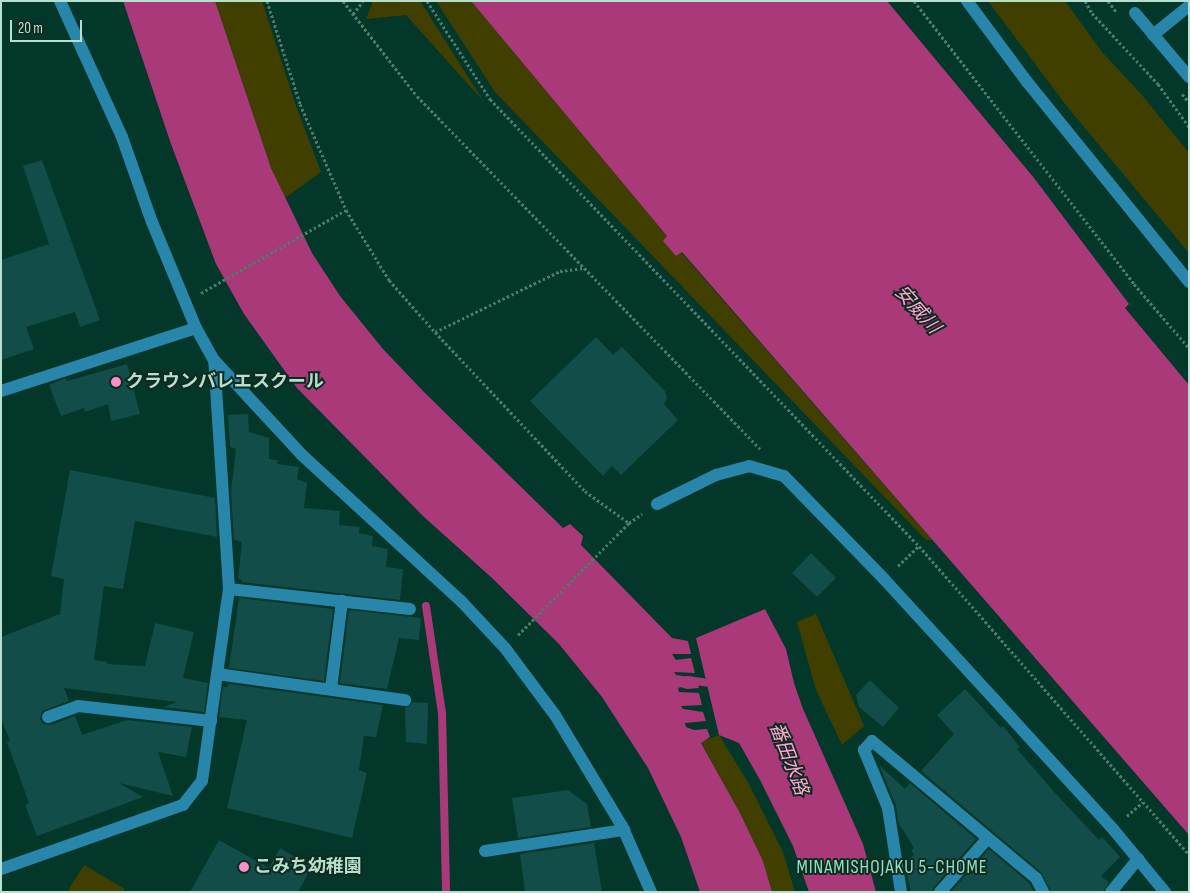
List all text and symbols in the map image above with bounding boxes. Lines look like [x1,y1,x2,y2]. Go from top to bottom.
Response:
scale bar [12,10,85,42]
text: 20 m [18,19,43,38]
water label: 安威川 [889,281,945,339]
place label: クラウンバレエスクール [126,371,324,393]
marker: クラウンバレエスクール [110,376,122,388]
water label: 番田水路 [764,719,812,799]
place label: こみち幼稚園 [254,856,362,878]
district label: MINAMISHOJAKU 5-CHOME [794,857,990,879]
marker: こみち幼稚園 [238,861,250,873]

